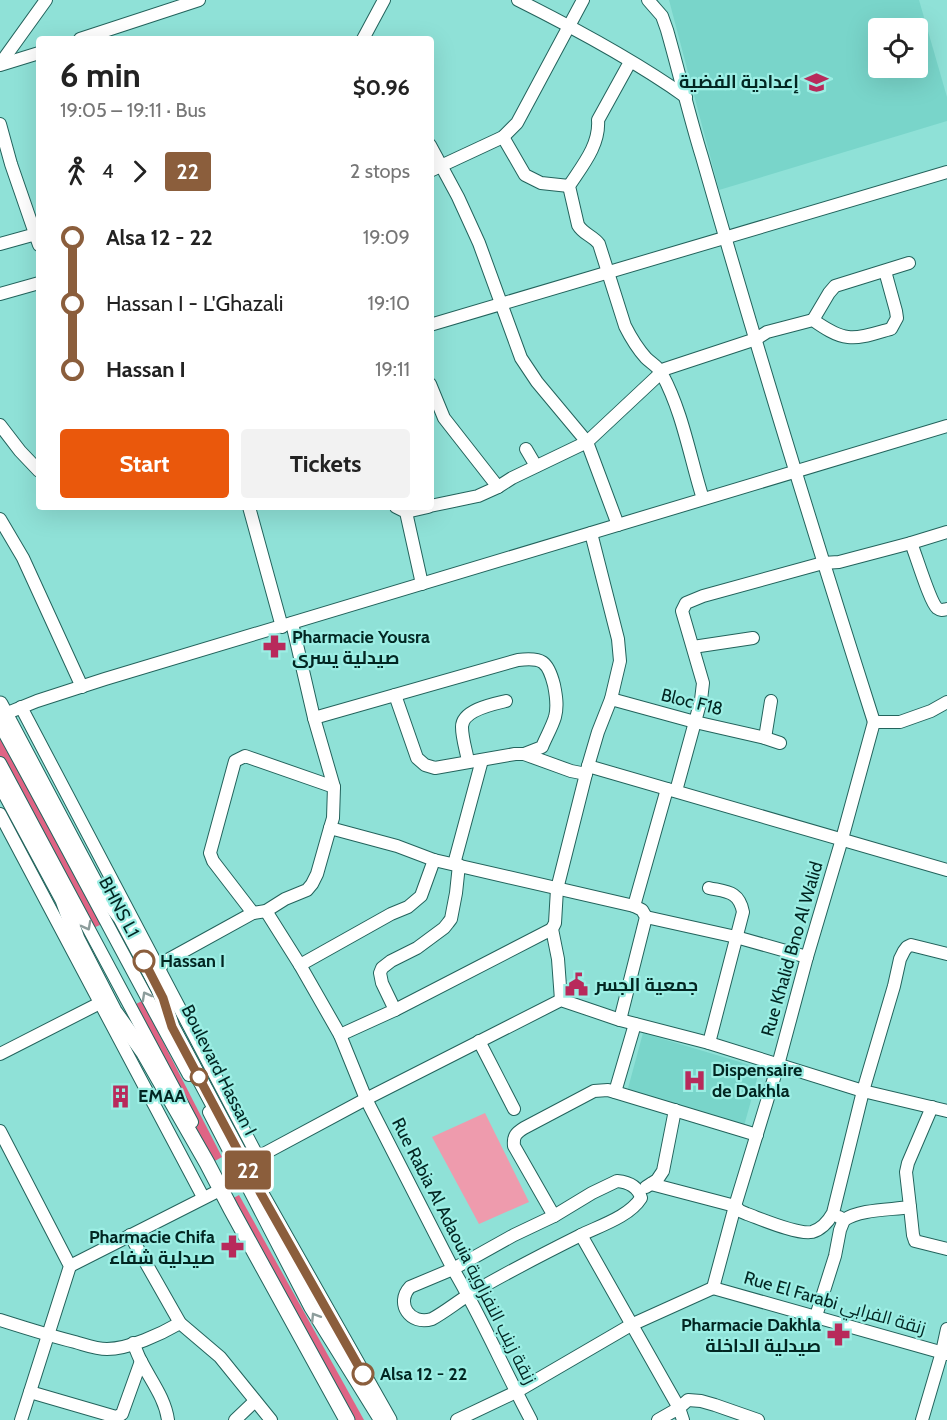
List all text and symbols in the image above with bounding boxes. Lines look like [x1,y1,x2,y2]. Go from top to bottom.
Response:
map controls [868,18,928,78]
button: locate [868,18,928,78]
text: 6 min [60,55,141,95]
school or university icon: إعدادية الفضية [804,69,830,95]
place label: إعدادية الفضية [679,71,799,94]
text: $0.96 [353,74,410,101]
text: 19:05 – 19:11 · Bus [60,98,206,122]
icon: walk [60,155,93,188]
icon: forward [123,155,156,188]
text: 4 [102,159,114,183]
text: 22 [177,159,199,184]
text: 2 stops [350,159,410,183]
text: Alsa 12 - 22 [106,224,213,251]
text: 19:09 [363,225,410,249]
text: Hassan I - L'Ghazali [106,290,283,317]
text: 19:10 [367,291,410,315]
text: Hassan I [106,356,186,383]
text: 19:11 [375,357,410,381]
button: Start [60,429,229,498]
button: Tickets [241,429,410,498]
place label: Pharmacie Yousra صيدلية يسرى [292,626,430,669]
pharmacy icon: Pharmacie Yousra صيدلية يسرى [261,634,287,660]
street label: Bloc F18 [659,684,725,720]
street label: Rue Khalid Bno Al Walid [756,859,828,1039]
street label: BHNS L1 [94,873,144,941]
one-way arrow [80,920,91,930]
marker: Hassan I [133,950,155,972]
place label: Hassan I [160,950,225,972]
public building icon: جمعية الجسر [564,972,590,998]
place label: جمعية الجسر [594,974,698,996]
one-way arrow [142,992,153,1002]
street label: Boulevard Hassan I [177,1001,261,1139]
place label: Dispensaire de Dakhla [712,1059,802,1102]
hospital icon: Dispensaire de Dakhla [681,1067,707,1093]
unlabelled marker [190,1068,208,1086]
building icon: EMAA [107,1083,133,1109]
place label: EMAA [138,1085,186,1107]
street label: Rue Rabia Al Adaouia زنقة زينب النفزاوية [387,1114,541,1388]
line badge: 22 [221,1150,275,1190]
text: 22 [237,1158,259,1183]
place label: Pharmacie Chifa صيدلية شفاء [89,1226,215,1269]
pharmacy icon: Pharmacie Chifa صيدلية شفاء [220,1234,246,1260]
street label: Rue El Farabi زنقة الفرابي [741,1266,929,1342]
one-way arrow [311,1313,323,1323]
place label: Pharmacie Dakhla صيدلية الداخلة [681,1314,821,1357]
pharmacy icon: Pharmacie Dakhla صيدلية الداخلة [826,1322,852,1348]
marker: Alsa 12 - 22 [352,1363,374,1385]
place label: Alsa 12 - 22 [380,1363,467,1385]

